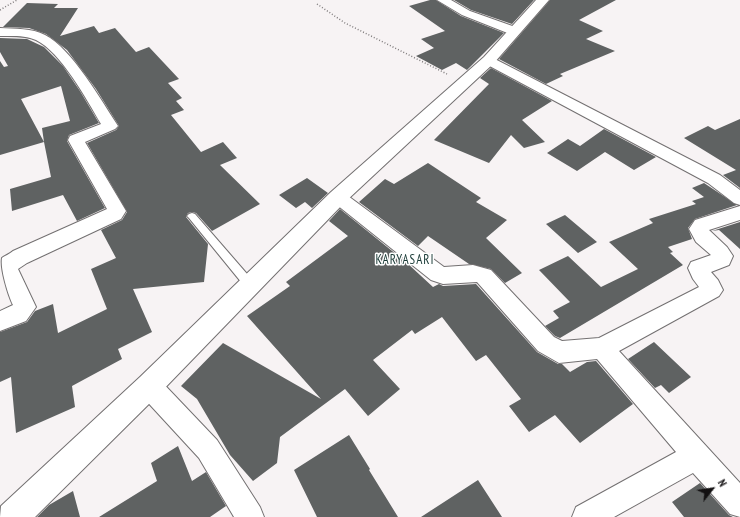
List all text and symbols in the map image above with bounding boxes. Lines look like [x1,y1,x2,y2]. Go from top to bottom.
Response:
district label: KARYASARI [375,252,435,268]
north arrow [692,469,732,509]
text: N [715,477,730,489]

